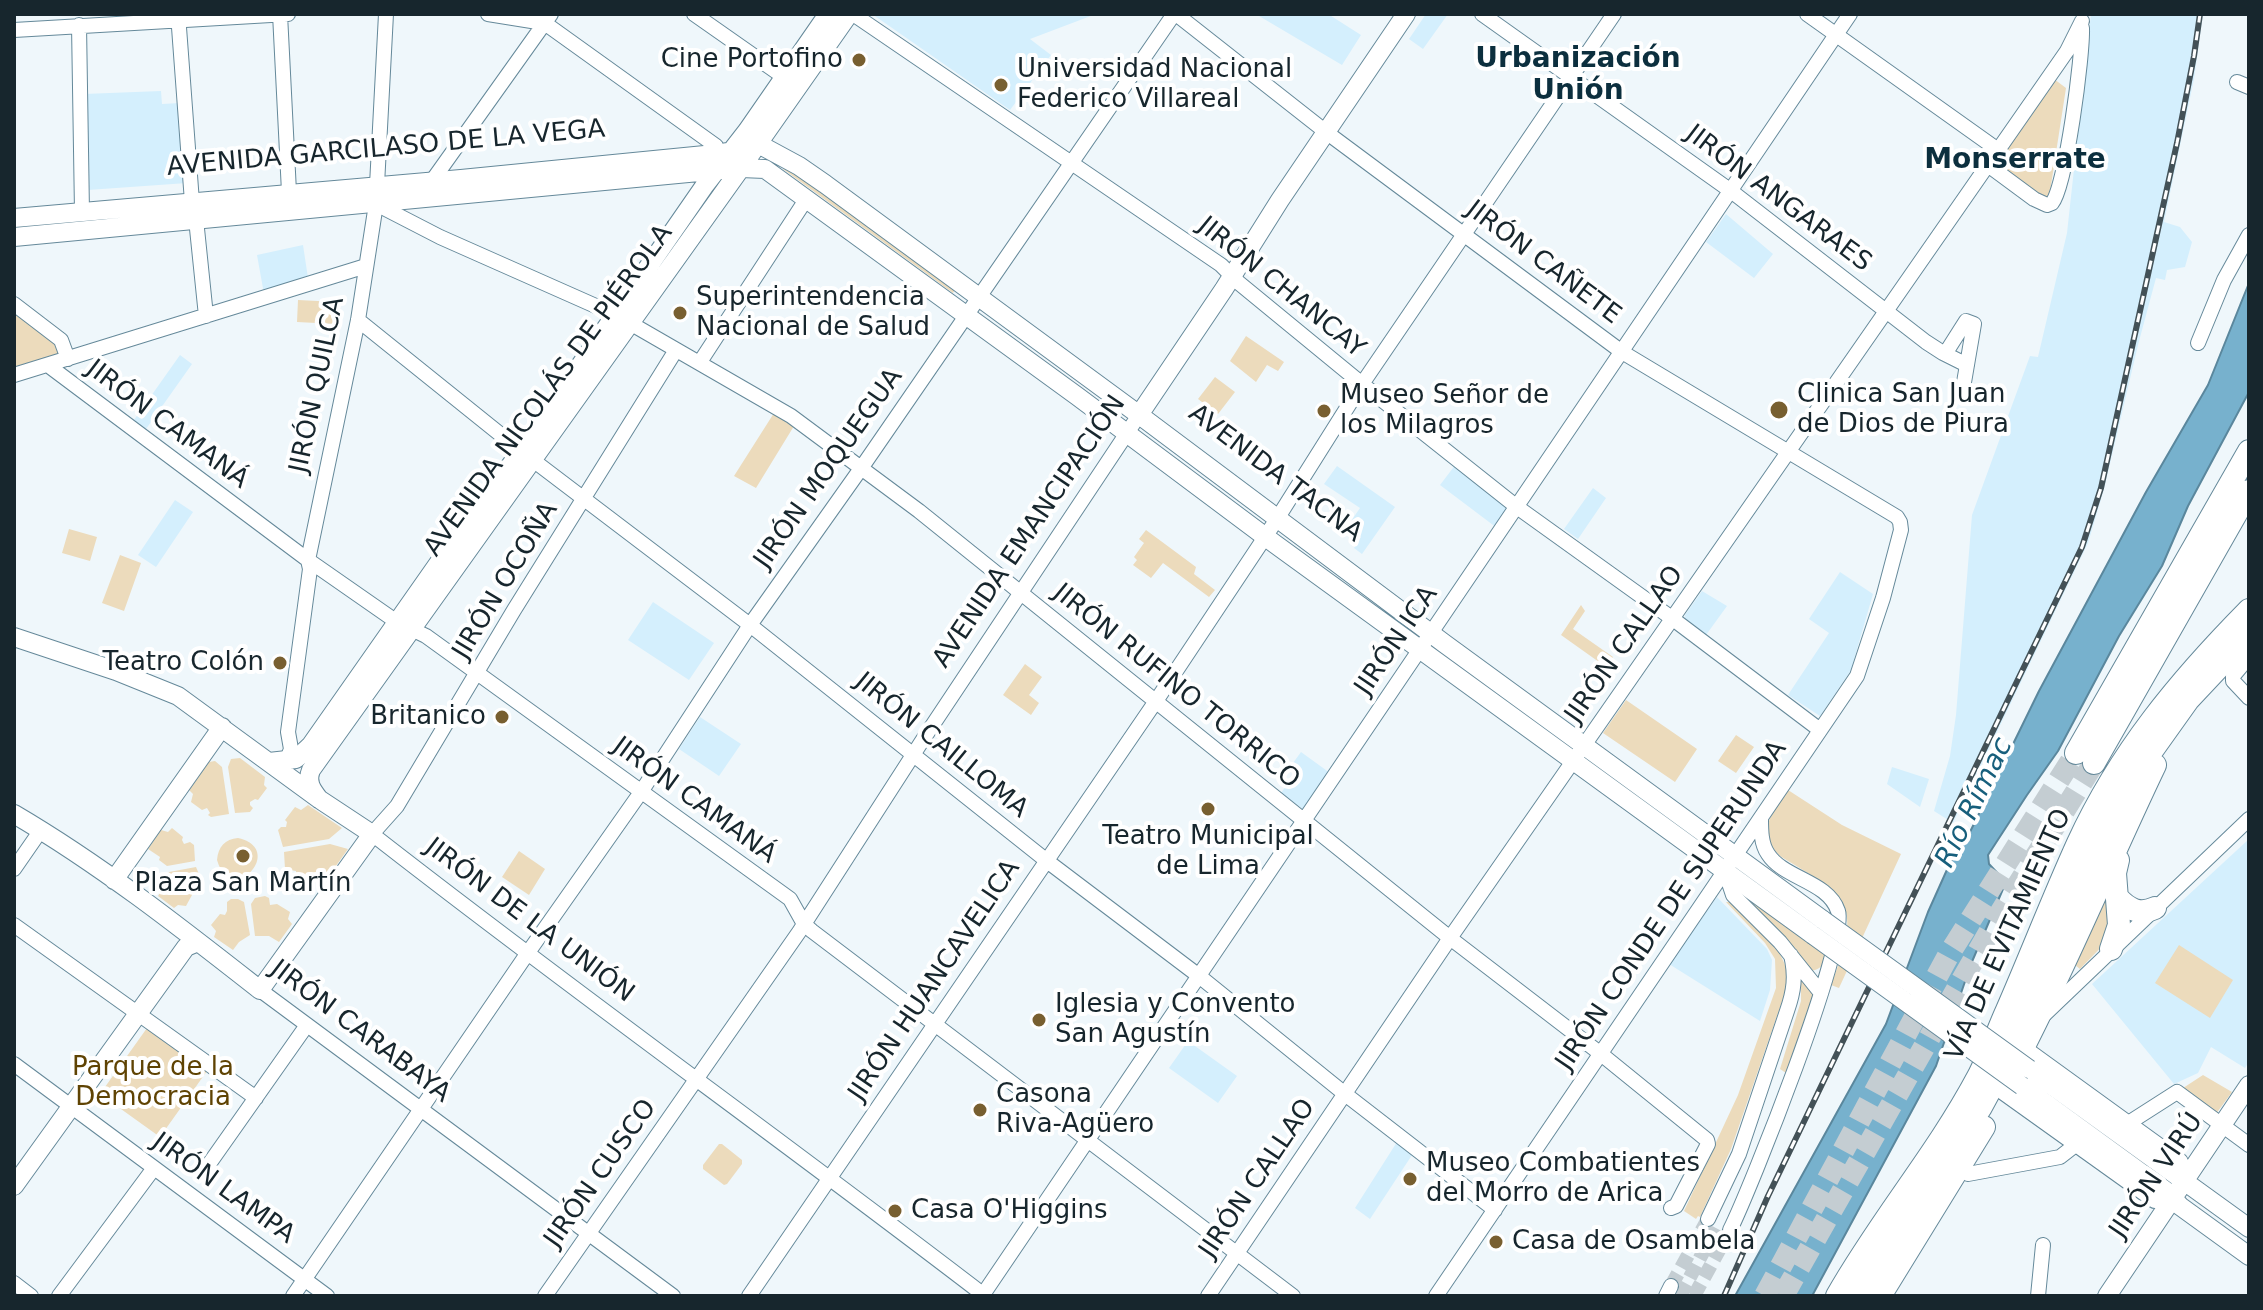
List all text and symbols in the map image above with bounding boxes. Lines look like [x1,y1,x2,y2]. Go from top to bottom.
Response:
district label: Urbanización Unión [1475,43,1681,109]
place label: Cine Portofino [661,44,843,76]
marker: Cine Portofino [850,51,868,69]
place label: Universidad Nacional Federico Villareal [1017,54,1292,116]
marker: Universidad Nacional Federico Villareal [992,76,1010,94]
street label: AVENIDA GARCILASO DE LA VEGA [166,114,606,184]
street label: JIRÓN ANGARAES [1679,119,1877,279]
district label: Monserrate [1924,144,2106,178]
street label: JIRÓN CAÑETE [1459,195,1627,331]
street label: JIRÓN CHANCAY [1191,211,1371,365]
street label: AVENIDA NICOLÁS DE PIÉROLA [418,219,680,563]
place label: Superintendencia Nacional de Salud [696,282,930,344]
street label: JIRÓN QUILCA [284,294,352,476]
marker: Superintendencia Nacional de Salud [671,304,689,322]
street label: JIRÓN CAMANÁ [80,354,254,496]
street label: JIRÓN MOQUEGUA [748,363,910,575]
place label: Clinica San Juan de Dios de Piura [1797,379,2009,440]
place label: Museo Señor de los Milagros [1340,380,1549,442]
street label: AVENIDA EMANCIPACIÓN [927,390,1133,674]
street label: AVENIDA TACNA [1182,398,1368,550]
marker: Clinica San Juan de Dios de Piura [1768,399,1790,421]
marker: Museo Señor de los Milagros [1315,402,1333,420]
street label: JIRÓN OCOÑA [447,497,565,665]
street label: JIRÓN CALLAO [1559,560,1691,730]
street label: JIRÓN RUFINO TORRICO [1046,578,1306,796]
street label: JIRÓN ICA [1349,580,1445,702]
place label: Teatro Colón [102,647,264,679]
marker: Teatro Colón [271,654,289,672]
street label: JIRÓN CAILLOMA [848,667,1034,825]
place label: Britanico [370,701,486,733]
marker: Britanico [493,708,511,726]
street label: JIRÓN CAMANÁ [606,731,782,871]
water label: Río Rímac [1929,733,2021,873]
street label: JIRÓN CONDE DE SUPERUNDA [1550,735,1794,1077]
marker: Teatro Municipal de Lima [1199,800,1217,818]
street label: VÍA DE EVITAMIENTO [1939,804,2079,1066]
place label: Teatro Municipal de Lima [1102,821,1314,882]
street label: JIRÓN DE LA UNIÓN [418,832,640,1010]
marker: Plaza San Martín [234,847,252,865]
street label: JIRÓN HUANCAVELICA [843,855,1027,1107]
place label: Plaza San Martín [135,868,351,900]
street label: JIRÓN CARABAYA [264,954,456,1110]
place label: Iglesia y Convento San Agustín [1055,989,1296,1050]
marker: Iglesia y Convento San Agustín [1030,1011,1048,1029]
park label: Parque de la Democracia [72,1052,234,1114]
place label: Casona Riva-Agüero [996,1079,1154,1140]
street label: JIRÓN CUSCO [538,1094,664,1254]
street label: JIRÓN CALLAO [1193,1094,1323,1264]
marker: Casona Riva-Agüero [971,1101,989,1119]
street label: JIRÓN VIRÚ [2104,1108,2210,1244]
street label: JIRÓN LAMPA [146,1127,300,1251]
place label: Museo Combatientes del Morro de Arica [1426,1148,1700,1210]
marker: Museo Combatientes del Morro de Arica [1401,1170,1419,1188]
place label: Casa O'Higgins [911,1195,1107,1227]
marker: Casa O'Higgins [886,1202,904,1220]
place label: Casa de Osambela [1512,1226,1756,1258]
marker: Casa de Osambela [1487,1233,1505,1251]

